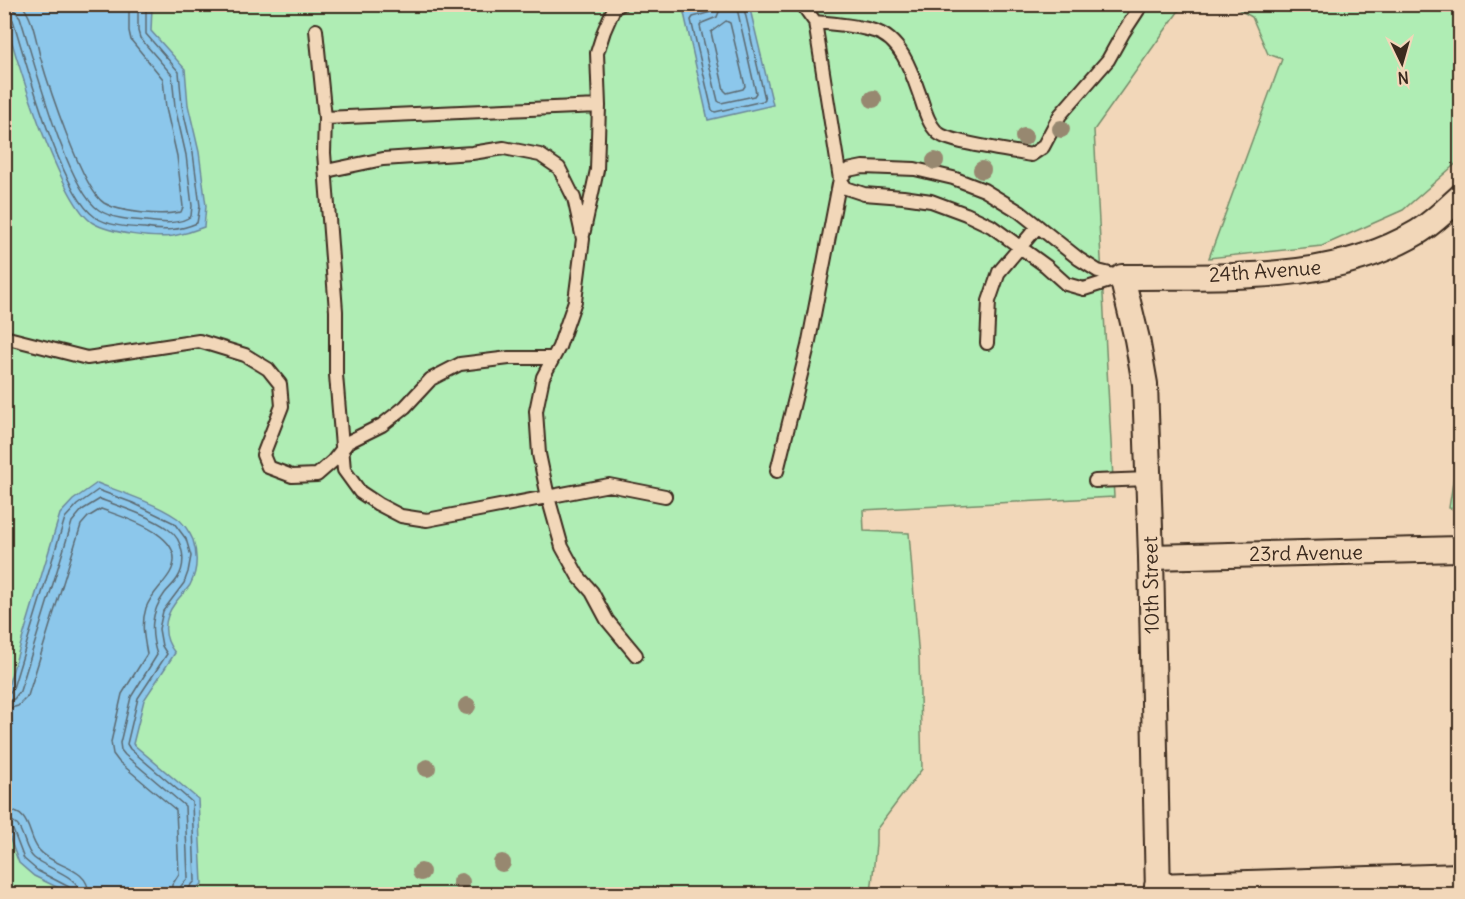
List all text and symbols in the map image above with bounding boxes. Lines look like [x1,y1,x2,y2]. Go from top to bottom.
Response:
north arrow [1372,33,1432,93]
text: N [1397,67,1410,88]
street label: 24th Avenue [1208,254,1322,287]
street label: 10th Street [1137,536,1164,634]
street label: 23rd Avenue [1249,539,1363,566]

